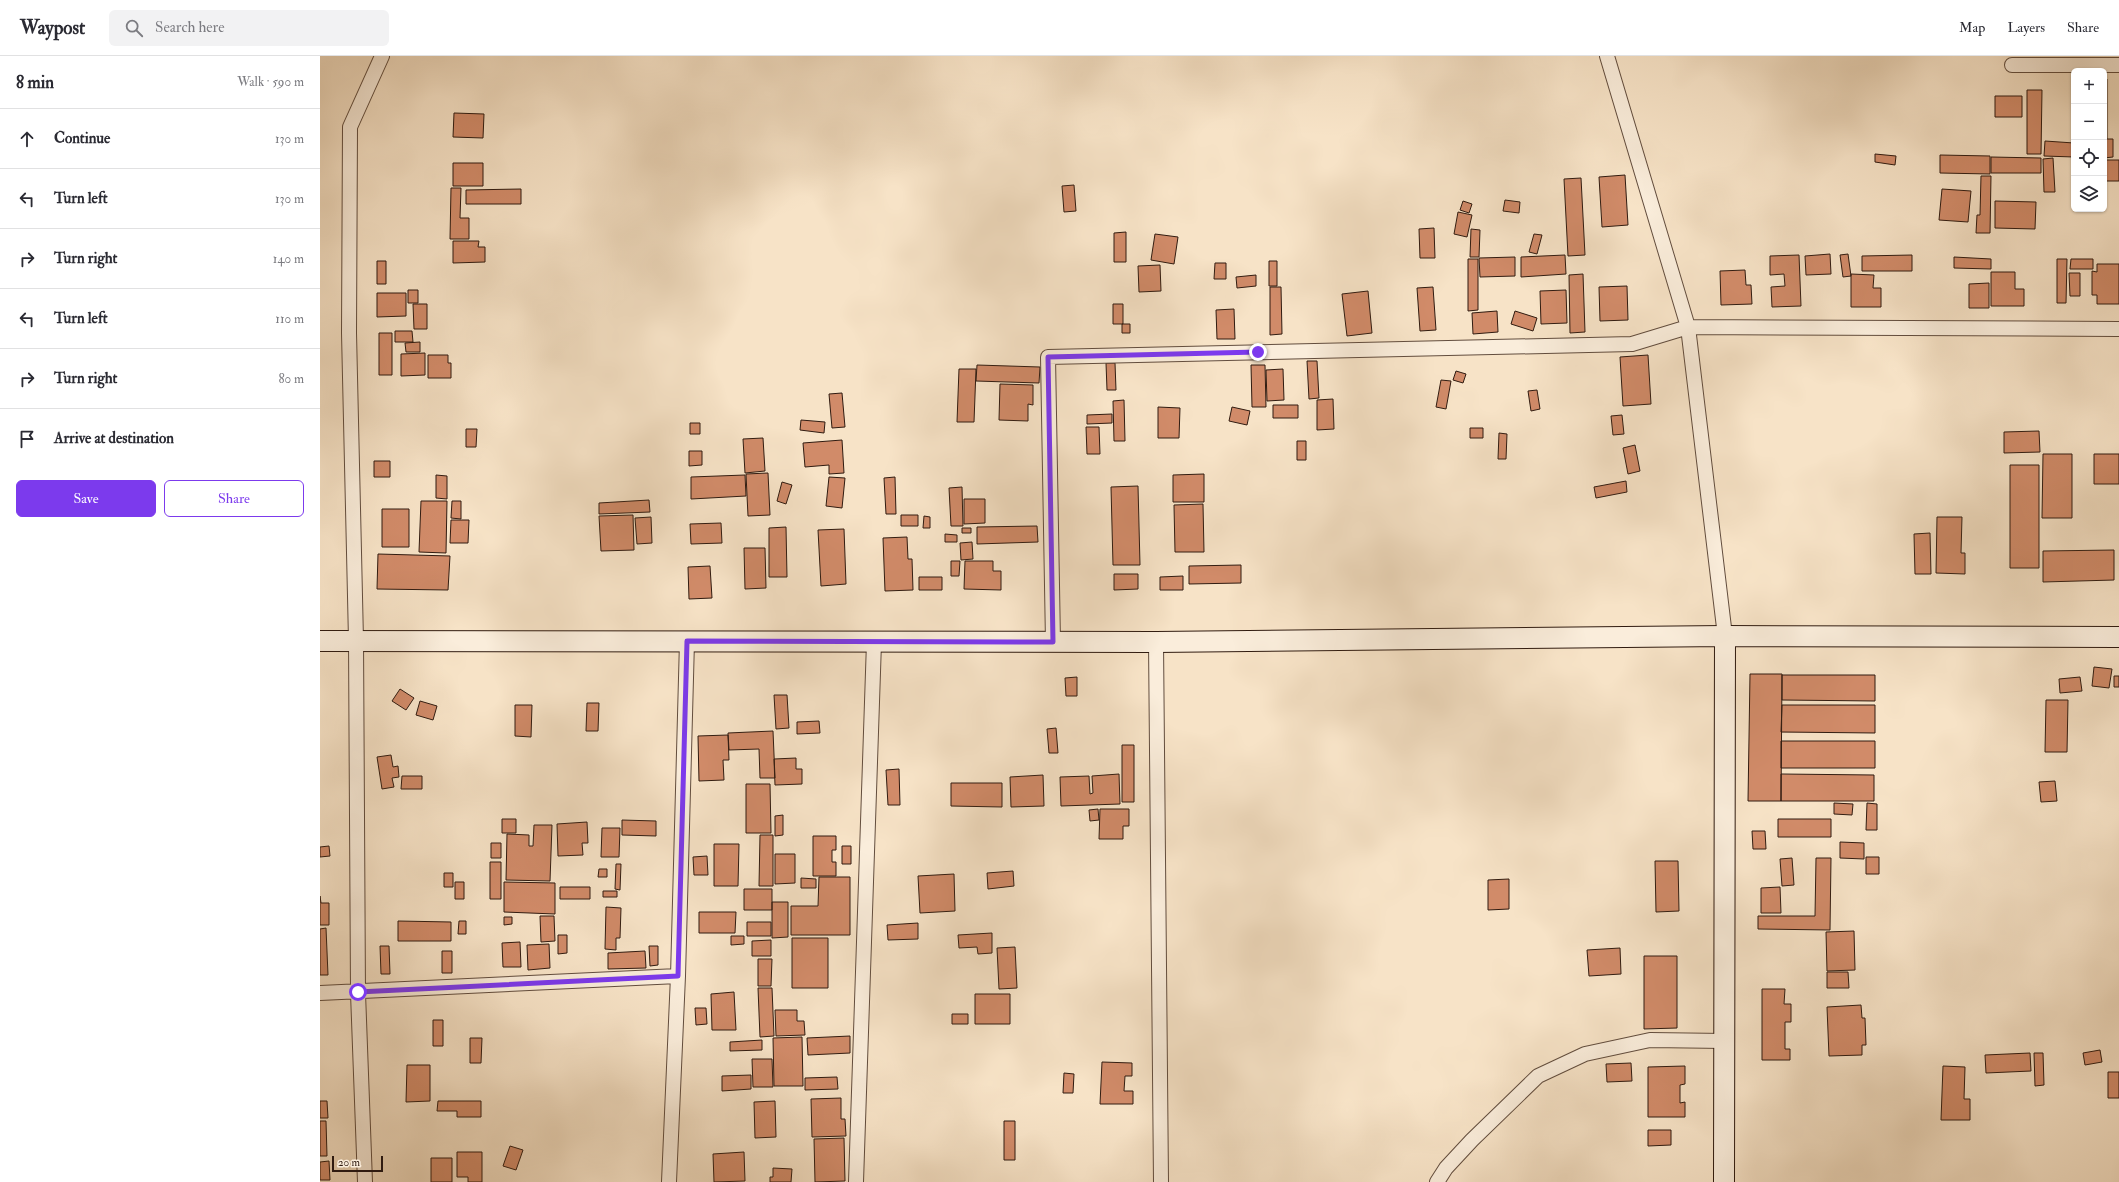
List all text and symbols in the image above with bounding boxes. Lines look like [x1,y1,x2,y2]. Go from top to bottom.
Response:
search box [109,10,389,46]
text: Waypost [20,16,85,40]
icon: search [123,17,145,39]
text: Search here [155,18,224,37]
text: Map [1959,19,1985,36]
text: Layers [2007,19,2045,36]
text: Share [2067,19,2099,36]
map controls [2071,68,2107,212]
button: + [2071,68,2107,104]
text: 8 min [16,72,54,93]
text: Walk · 590 m [237,74,304,90]
button: − [2071,104,2107,140]
icon: ahead [16,128,38,150]
text: Continue [54,129,110,148]
text: 130 m [275,131,304,147]
button: locate [2071,140,2107,176]
button: layers [2071,176,2107,212]
icon: left [16,188,38,210]
text: Turn left [54,189,108,208]
text: 130 m [275,191,304,207]
icon: right [16,248,38,270]
text: Turn right [54,249,117,268]
text: 140 m [273,251,304,267]
icon: left [16,308,38,330]
text: Turn left [54,309,108,328]
text: 110 m [275,311,304,327]
route end [1249,343,1267,361]
icon: right [16,368,38,390]
text: Turn right [54,369,117,388]
text: 80 m [278,371,304,387]
icon: arrive [16,428,38,450]
text: Arrive at destination [54,429,174,448]
button: Save [16,480,156,517]
button: Share [164,480,304,517]
route start [349,983,367,1001]
scale bar [332,1154,383,1173]
text: 20 m [338,1156,360,1169]

